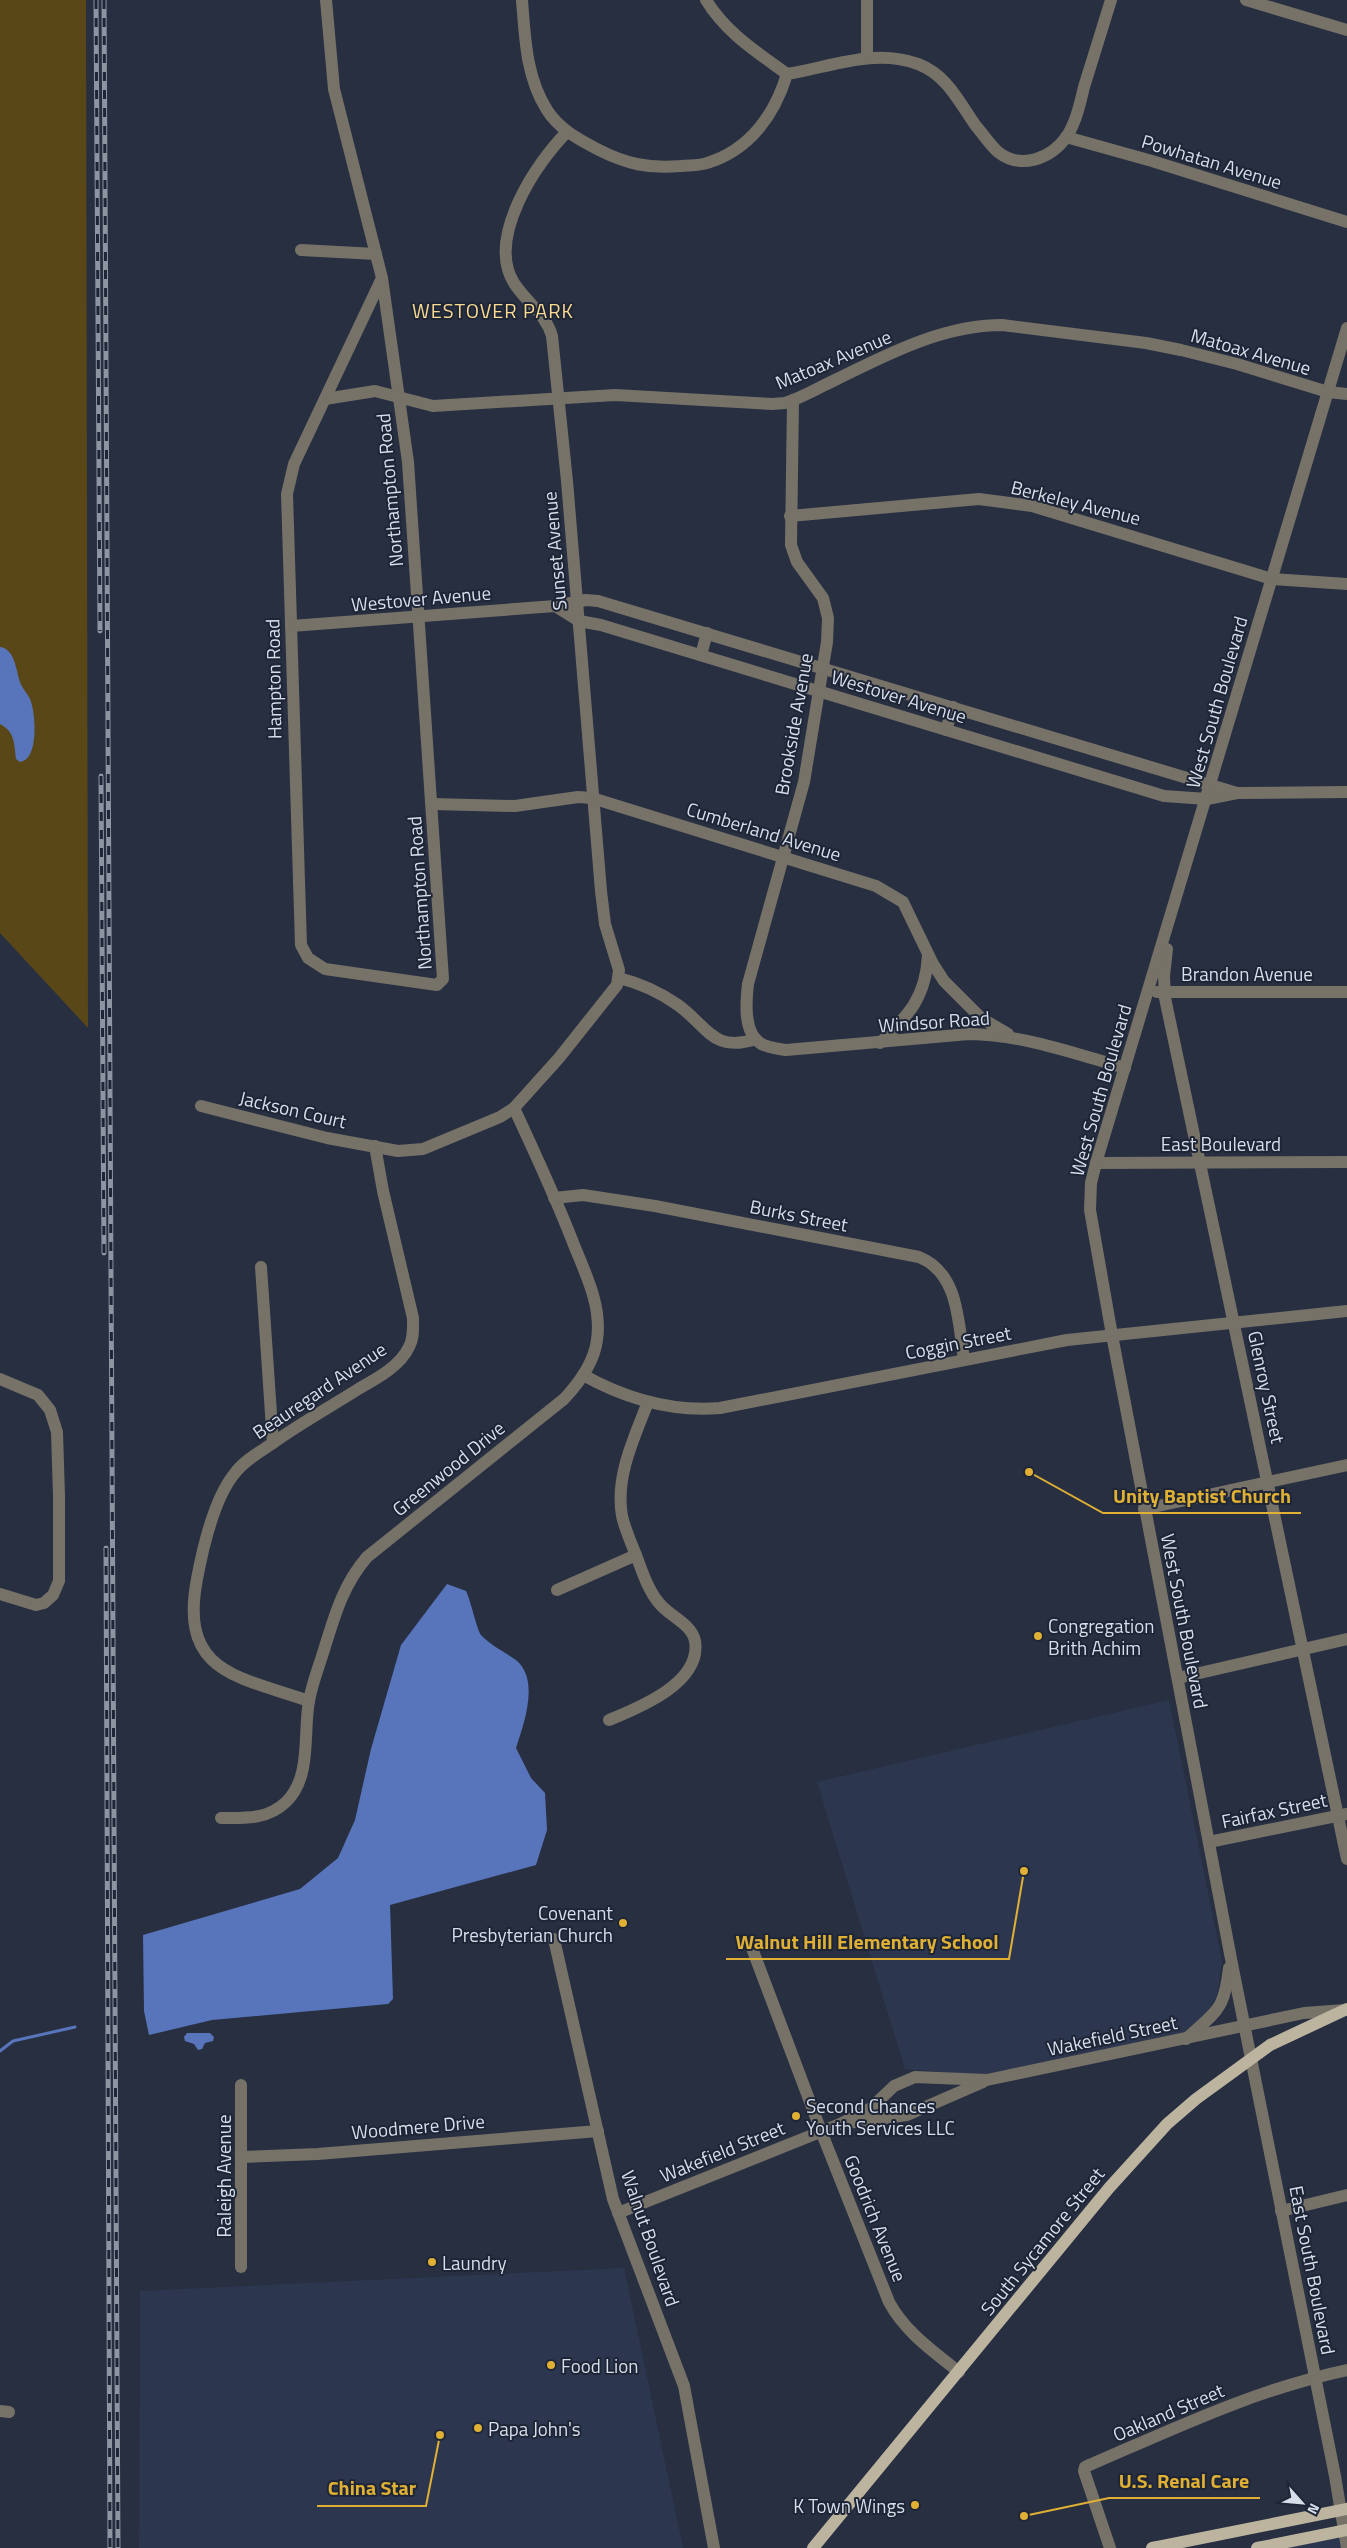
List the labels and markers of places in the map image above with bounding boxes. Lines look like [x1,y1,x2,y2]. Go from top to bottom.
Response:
callout: Unity Baptist Church [1103,1478,1301,1513]
place label: Congregation Brith Achim [1048,1611,1154,1662]
marker: Congregation Brith Achim [1032,1630,1044,1642]
place label: Covenant Presbyterian Church [452,1898,613,1949]
marker: Covenant Presbyterian Church [617,1917,629,1929]
callout: Walnut Hill Elementary School [726,1924,1009,1959]
place label: Second Chances Youth Services LLC [806,2091,955,2142]
marker: Second Chances Youth Services LLC [790,2110,802,2122]
place label: Laundry [442,2248,507,2277]
marker: Laundry [426,2256,438,2268]
place label: Food Lion [561,2351,638,2380]
marker: Food Lion [545,2359,557,2371]
place label: Papa John's [488,2414,581,2443]
marker: Papa John's [472,2422,484,2434]
callout: U.S. Renal Care [1109,2463,1260,2498]
callout: China Star [317,2471,426,2506]
place label: K Town Wings [793,2491,905,2520]
marker: K Town Wings [909,2499,921,2511]

